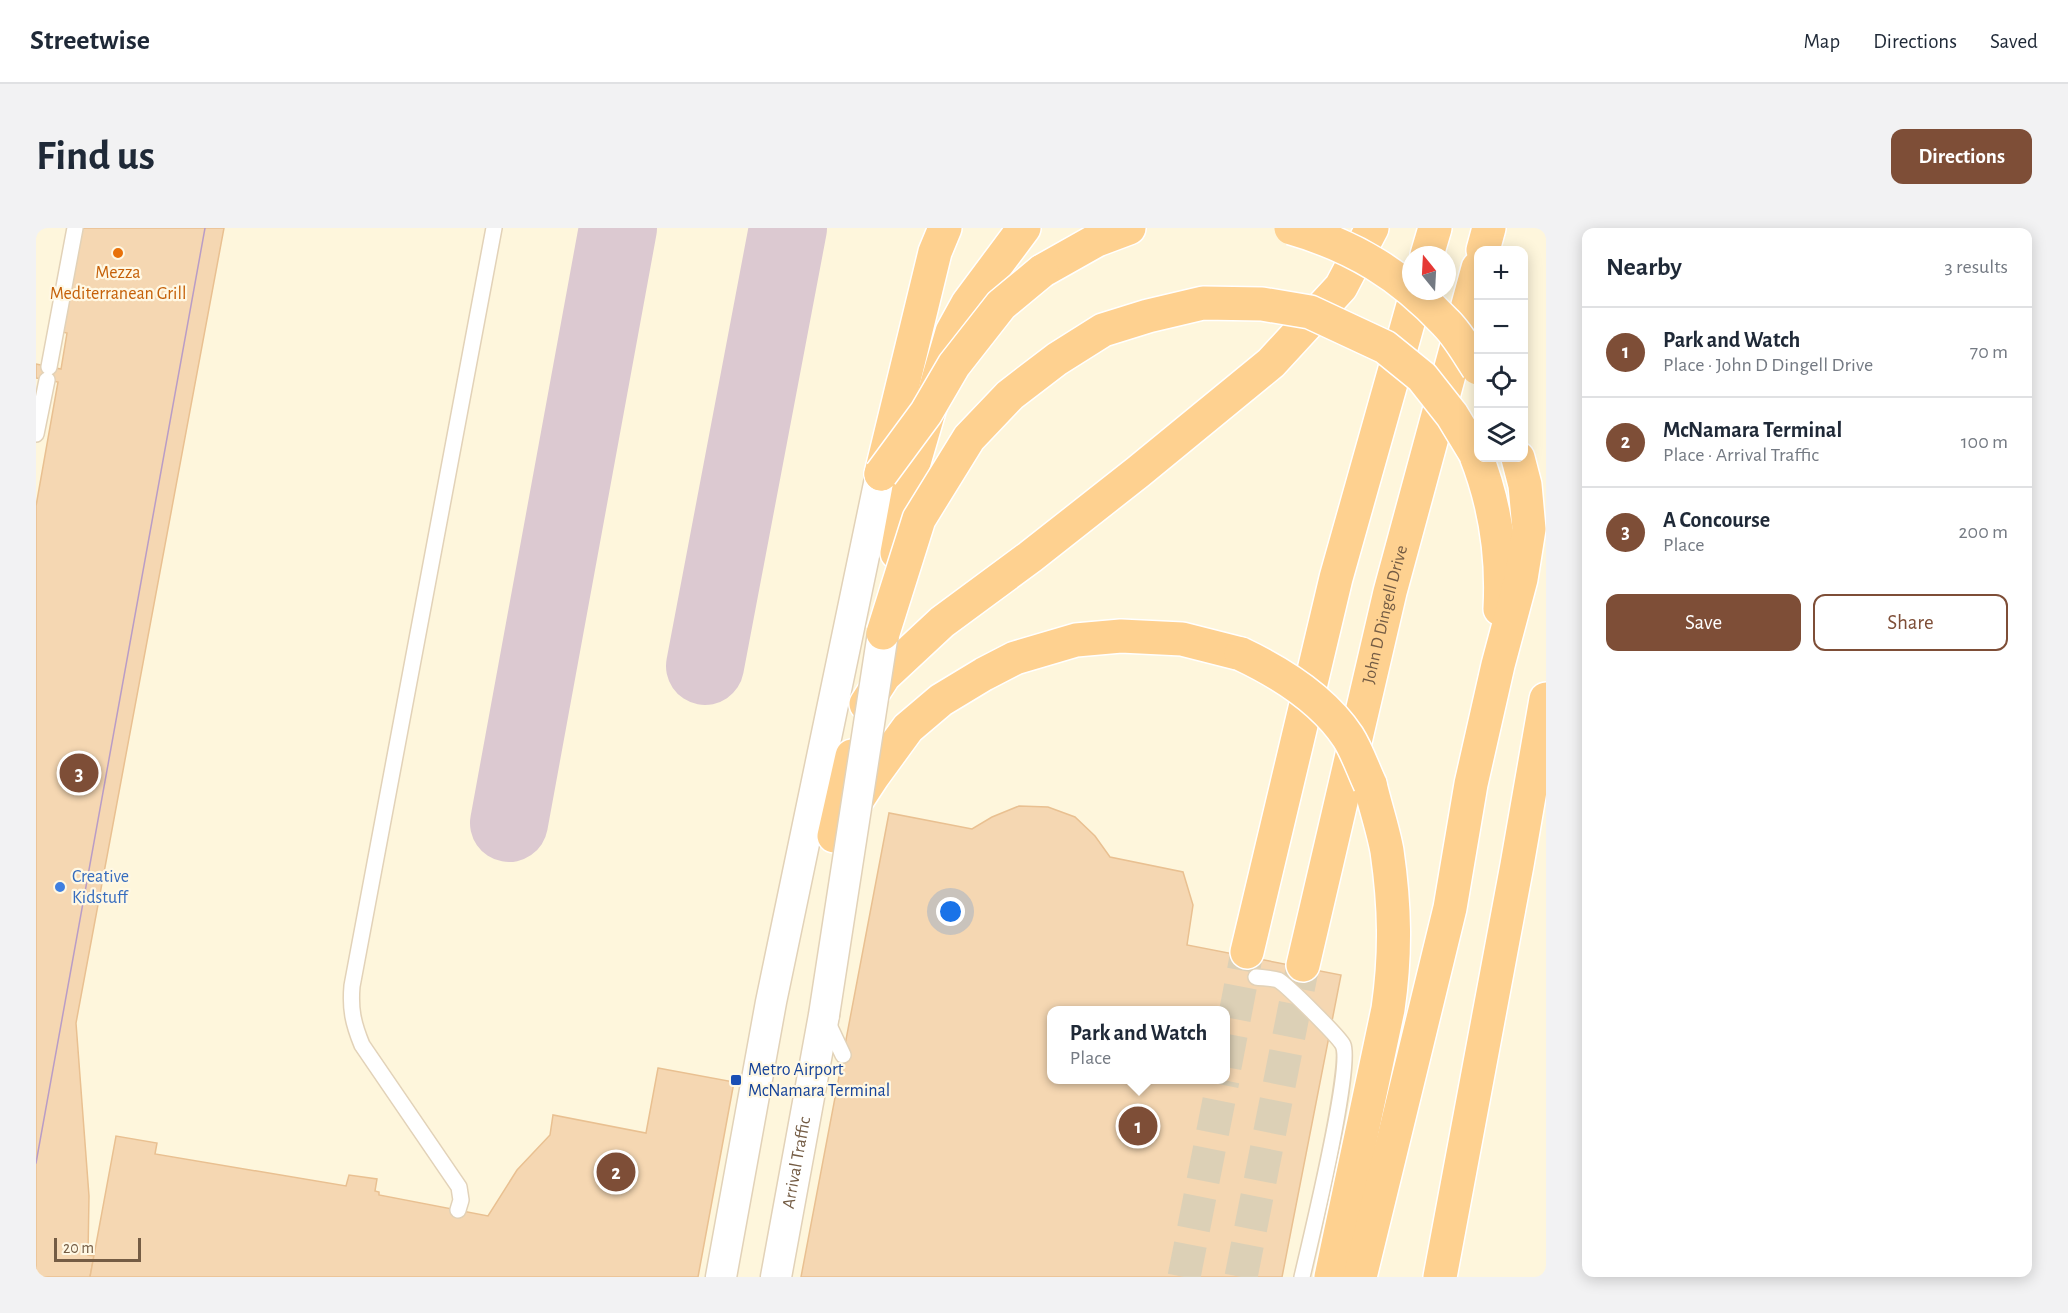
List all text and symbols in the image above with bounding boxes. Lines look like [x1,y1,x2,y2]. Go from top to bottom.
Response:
text: Streetwise [30,27,150,55]
text: Map [1804,31,1840,52]
text: Directions [1873,31,1957,52]
text: Saved [1990,31,2038,52]
button: Directions [1891,129,2032,184]
text: Find us [36,135,155,177]
marker: Mezza Mediterranean Grill [111,246,125,260]
north arrow [1402,246,1456,300]
map controls [1474,246,1528,462]
button: + [1474,246,1528,300]
text: Nearby [1606,254,1682,280]
text: 3 results [1944,257,2008,277]
place label: Mezza Mediterranean Grill [50,264,186,303]
button: − [1474,300,1528,354]
text: Park and Watch [1663,329,1800,351]
text: 1 [1622,342,1629,362]
text: 70 m [1970,342,2008,362]
button: locate [1474,354,1528,408]
text: Place · John D Dingell Drive [1663,355,1873,375]
button: layers [1474,408,1528,462]
text: McNamara Terminal [1663,419,1842,441]
text: 2 [1621,432,1630,452]
text: 100 m [1961,432,2008,452]
text: Place · Arrival Traffic [1663,445,1819,465]
text: A Concourse [1663,509,1770,531]
text: 3 [1621,522,1630,542]
text: 200 m [1958,522,2008,542]
text: Place [1663,535,1704,555]
street label: John D Dingell Drive [1360,543,1411,686]
button: Save [1606,594,1801,651]
button: Share [1813,594,2008,651]
pin: 3 [60,750,99,796]
place label: Creative Kidstuff [72,868,129,907]
marker: Creative Kidstuff [53,880,67,894]
your location [936,897,965,926]
popup [1047,1006,1230,1084]
text: Park and Watch [1070,1022,1207,1044]
text: Place [1070,1048,1111,1068]
place label: Metro Airport McNamara Terminal [748,1061,890,1100]
marker: Metro Airport McNamara Terminal [729,1073,743,1087]
pin: 1 [1118,1104,1158,1148]
street label: Arrival Traffic [780,1115,814,1210]
pin: 2 [596,1150,636,1194]
scale bar [54,1235,141,1262]
text: 20 m [63,1240,94,1256]

